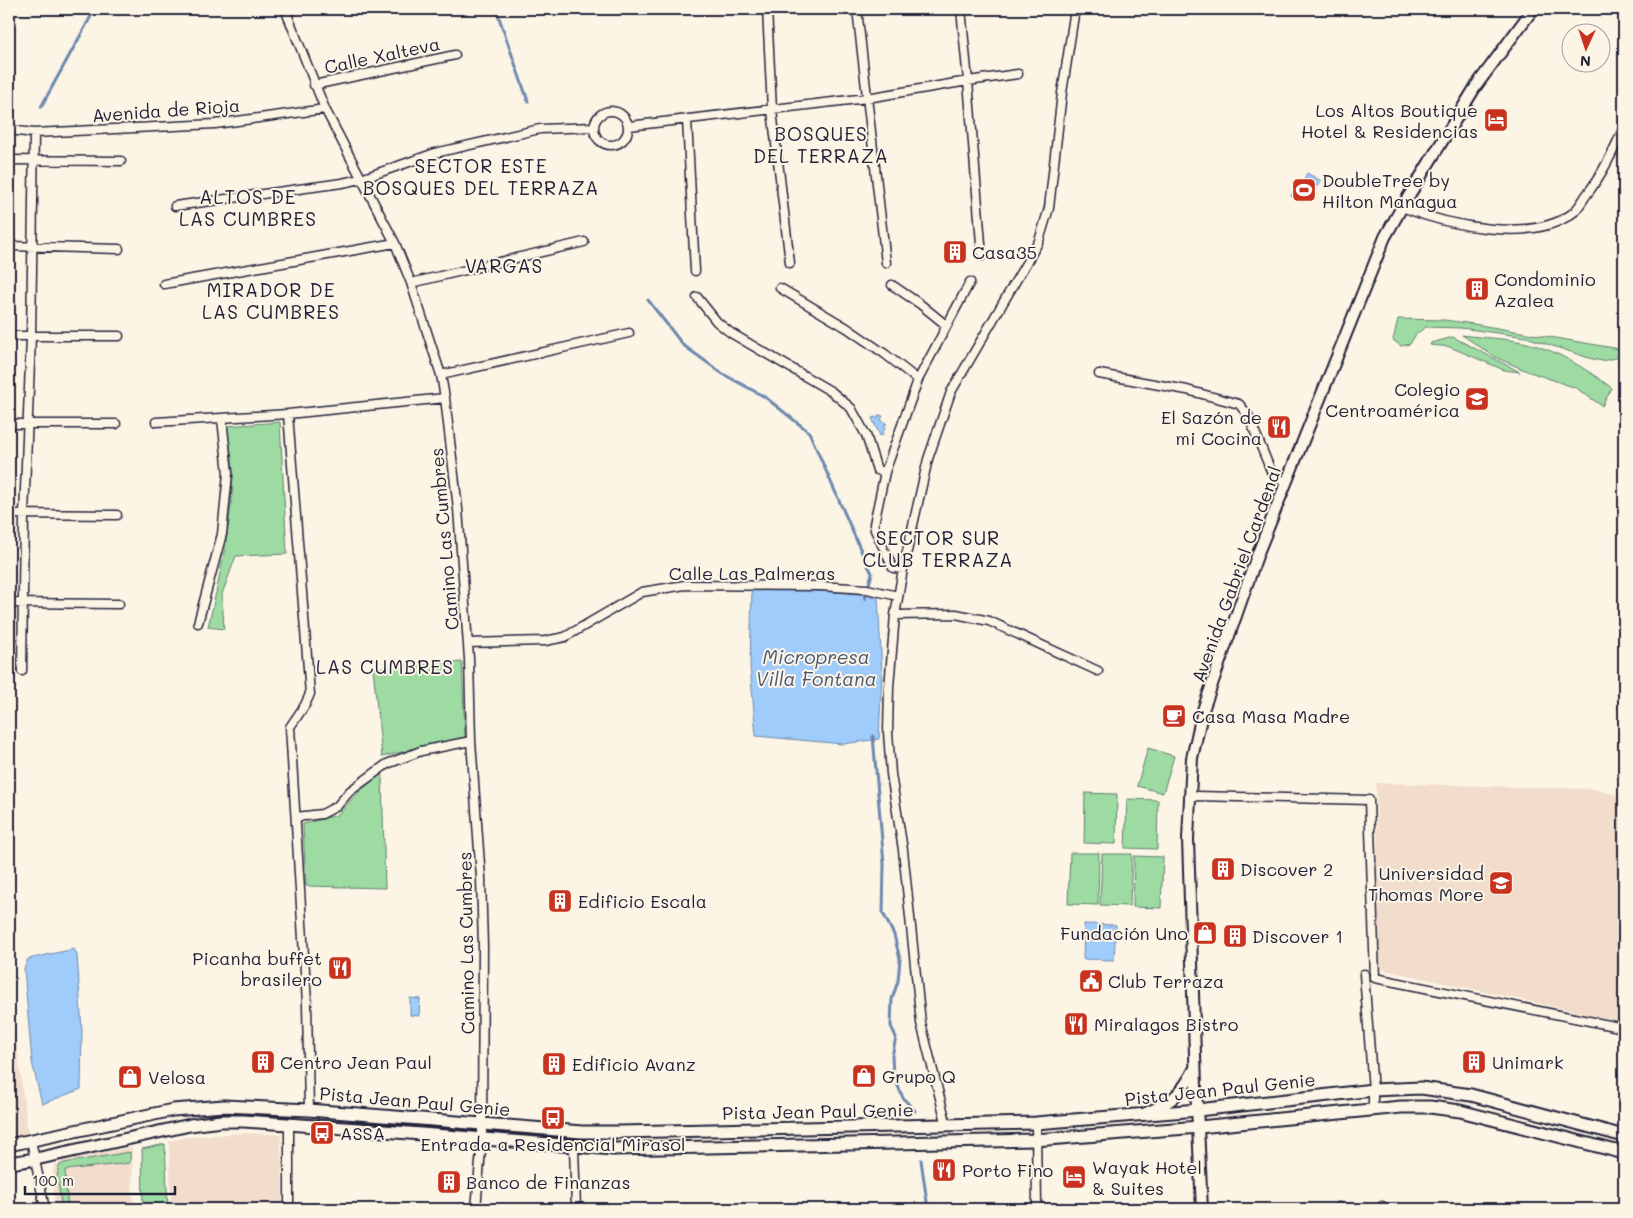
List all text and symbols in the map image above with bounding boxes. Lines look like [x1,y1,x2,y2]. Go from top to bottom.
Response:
north arrow [1560,22,1610,72]
street label: Calle Xalteva [322,31,442,79]
text: N [1579,52,1591,71]
street label: Avenida de Rioja [91,93,241,127]
place label: Los Altos Boutique Hotel & Residencias [1301,98,1478,143]
hotel icon: Los Altos Boutique Hotel & Residencias [1483,107,1509,133]
district label: BOSQUES DEL TERRAZA [753,121,889,168]
district label: SECTOR ESTE BOSQUES DEL TERRAZA [363,153,599,200]
place label: DoubleTree by Hilton Managua [1322,168,1457,213]
sports icon: DoubleTree by Hilton Managua [1291,177,1317,203]
district label: ALTOS DE LAS CUMBRES [179,184,317,231]
building icon: Casa35 [942,239,968,265]
place label: Casa35 [972,240,1037,264]
district label: VARGAS [465,253,543,278]
place label: Condominio Azalea [1494,267,1596,312]
building icon: Condominio Azalea [1464,276,1490,302]
district label: MIRADOR DE LAS CUMBRES [202,277,340,324]
place label: Colegio Centroamérica [1325,377,1460,422]
school or university icon: Colegio Centroamérica [1464,386,1490,412]
place label: El Sazón de mi Cocina [1161,405,1262,450]
restaurant icon: El Sazón de mi Cocina [1266,414,1292,440]
street label: Camino Las Cumbres [424,447,464,631]
street label: Avenida Gabriel Cardenal [1186,463,1286,685]
district label: SECTOR SUR CLUB TERRAZA [862,525,1014,572]
street label: Calle Las Palmeras [669,561,835,585]
water label: Micropresa Villa Fontana [756,644,876,691]
district label: LAS CUMBRES [316,654,454,679]
cafe icon: Casa Masa Madre [1161,703,1187,729]
place label: Casa Masa Madre [1192,704,1350,728]
street label: Camino Las Cumbres [452,851,480,1035]
building icon: Discover 2 [1210,856,1236,882]
place label: Discover 2 [1240,857,1333,881]
place label: Universidad Thomas More [1368,861,1484,906]
school or university icon: Universidad Thomas More [1488,870,1514,896]
building icon: Edificio Escala [547,888,573,914]
place label: Edificio Escala [578,889,707,913]
shop icon: Fundación Uno [1192,920,1218,946]
place label: Fundación Uno [1060,921,1188,945]
building icon: Discover 1 [1222,923,1248,949]
place label: Discover 1 [1252,924,1343,948]
place label: Picanha buffet brasilero [192,946,322,991]
restaurant icon: Picanha buffet brasilero [327,955,353,981]
public building icon: Club Terraza [1078,968,1104,994]
place label: Club Terraza [1108,969,1224,993]
restaurant icon: Miralagos Bistro [1063,1011,1089,1037]
place label: Miralagos Bistro [1094,1012,1239,1036]
building icon: Centro Jean Paul [250,1049,276,1075]
building icon: Unimark [1461,1049,1487,1075]
place label: Centro Jean Paul [280,1050,432,1074]
place label: Unimark [1492,1050,1564,1074]
building icon: Edificio Avanz [541,1051,567,1077]
place label: Edificio Avanz [572,1052,696,1076]
shop icon: Grupo Q [851,1063,877,1089]
shop icon: Velosa [117,1064,143,1090]
place label: Grupo Q [882,1064,956,1088]
place label: Velosa [148,1065,206,1089]
street label: Pista Jean Paul Genie [1123,1067,1317,1111]
street label: Pista Jean Paul Genie [319,1081,511,1121]
street label: Pista Jean Paul Genie [722,1097,914,1125]
bus stop icon: Entrada a Residencial Mirasol [540,1105,566,1131]
bus stop icon: ASSA [309,1120,335,1146]
place label: ASSA [340,1121,385,1145]
place label: Entrada a Residencial Mirasol [421,1132,685,1156]
place label: Wayak Hotel & Suites [1092,1155,1202,1200]
restaurant icon: Porto Fino [931,1157,957,1183]
place label: Porto Fino [962,1158,1054,1182]
scale bar [25,1163,175,1195]
hotel icon: Wayak Hotel & Suites [1061,1164,1087,1190]
building icon: Banco de Finanzas [436,1169,462,1195]
text: 100 m [32,1170,74,1190]
place label: Banco de Finanzas [466,1170,630,1194]

